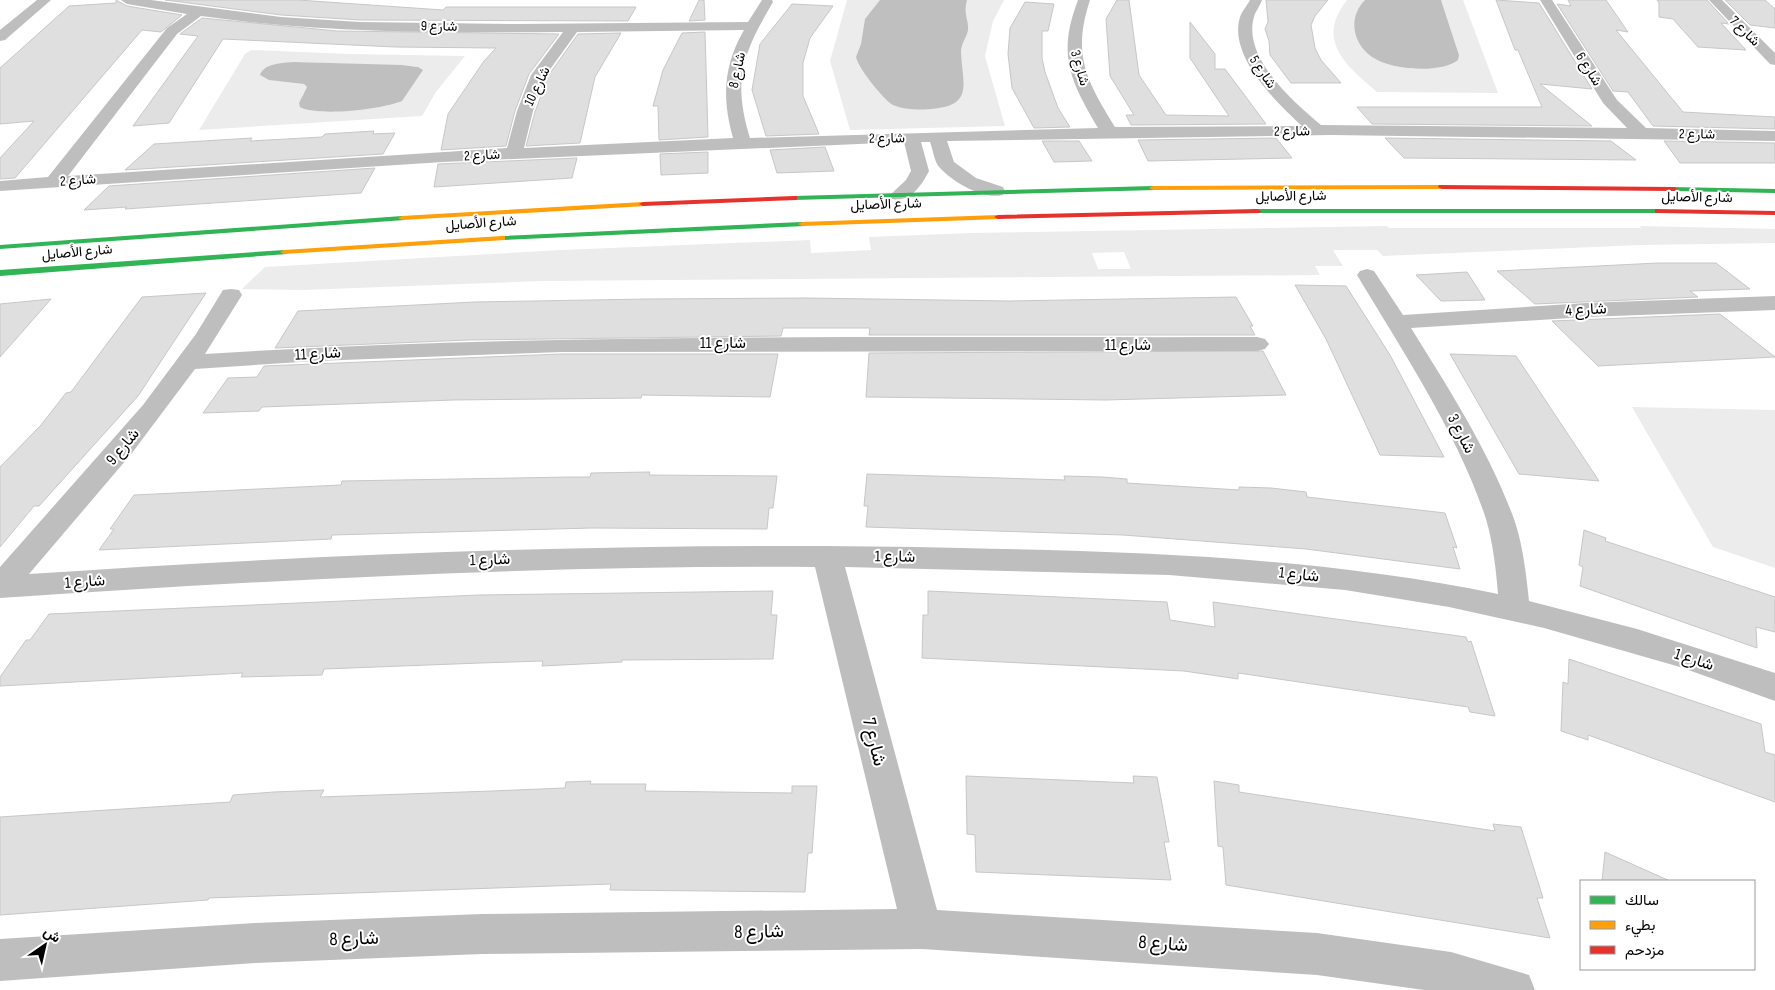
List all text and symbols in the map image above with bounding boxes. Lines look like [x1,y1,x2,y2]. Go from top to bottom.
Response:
street label: شارع 7 [1725,12,1764,51]
street label: شارع 9 [421,17,457,37]
street label: شارع 3 [1065,48,1093,88]
street label: شارع 6 [1570,49,1606,90]
street label: شارع 8 [725,50,751,90]
street label: شارع 5 [1244,52,1280,93]
street label: شارع 10 [520,64,556,109]
street label: شارع 2 [1274,122,1310,142]
street label: شارع 2 [1679,125,1715,145]
street label: شارع 2 [869,129,905,149]
street label: شارع 2 [463,146,501,166]
street label: شارع 2 [59,170,97,192]
street label: شارع الأصايل [1255,187,1327,207]
street label: شارع الأصايل [1661,188,1733,208]
street label: شارع الأصايل [850,194,922,216]
street label: شارع الأصايل [445,212,517,236]
street label: شارع الأصايل [41,240,113,266]
street label: شارع 4 [1565,299,1607,322]
street label: شارع 11 [700,334,746,354]
street label: شارع 11 [1105,336,1151,356]
street label: شارع 11 [295,343,341,366]
street label: شارع 3 [1442,411,1479,457]
street label: شارع 9 [102,425,144,470]
street label: شارع 1 [875,547,915,568]
street label: شارع 1 [470,550,511,571]
street label: شارع 1 [1278,563,1320,588]
street label: شارع 1 [64,571,106,594]
street label: شارع 1 [1672,645,1716,676]
street label: شارع 7 [857,716,891,768]
legend [1580,880,1755,970]
text: سالك [1625,891,1659,910]
text: بطيء [1625,916,1655,938]
north arrow [20,920,70,970]
street label: شارع 8 [734,920,784,944]
text: ش [40,923,64,946]
street label: شارع 8 [329,927,379,951]
street label: شارع 8 [1137,931,1189,957]
text: مزدحم [1625,941,1664,960]

